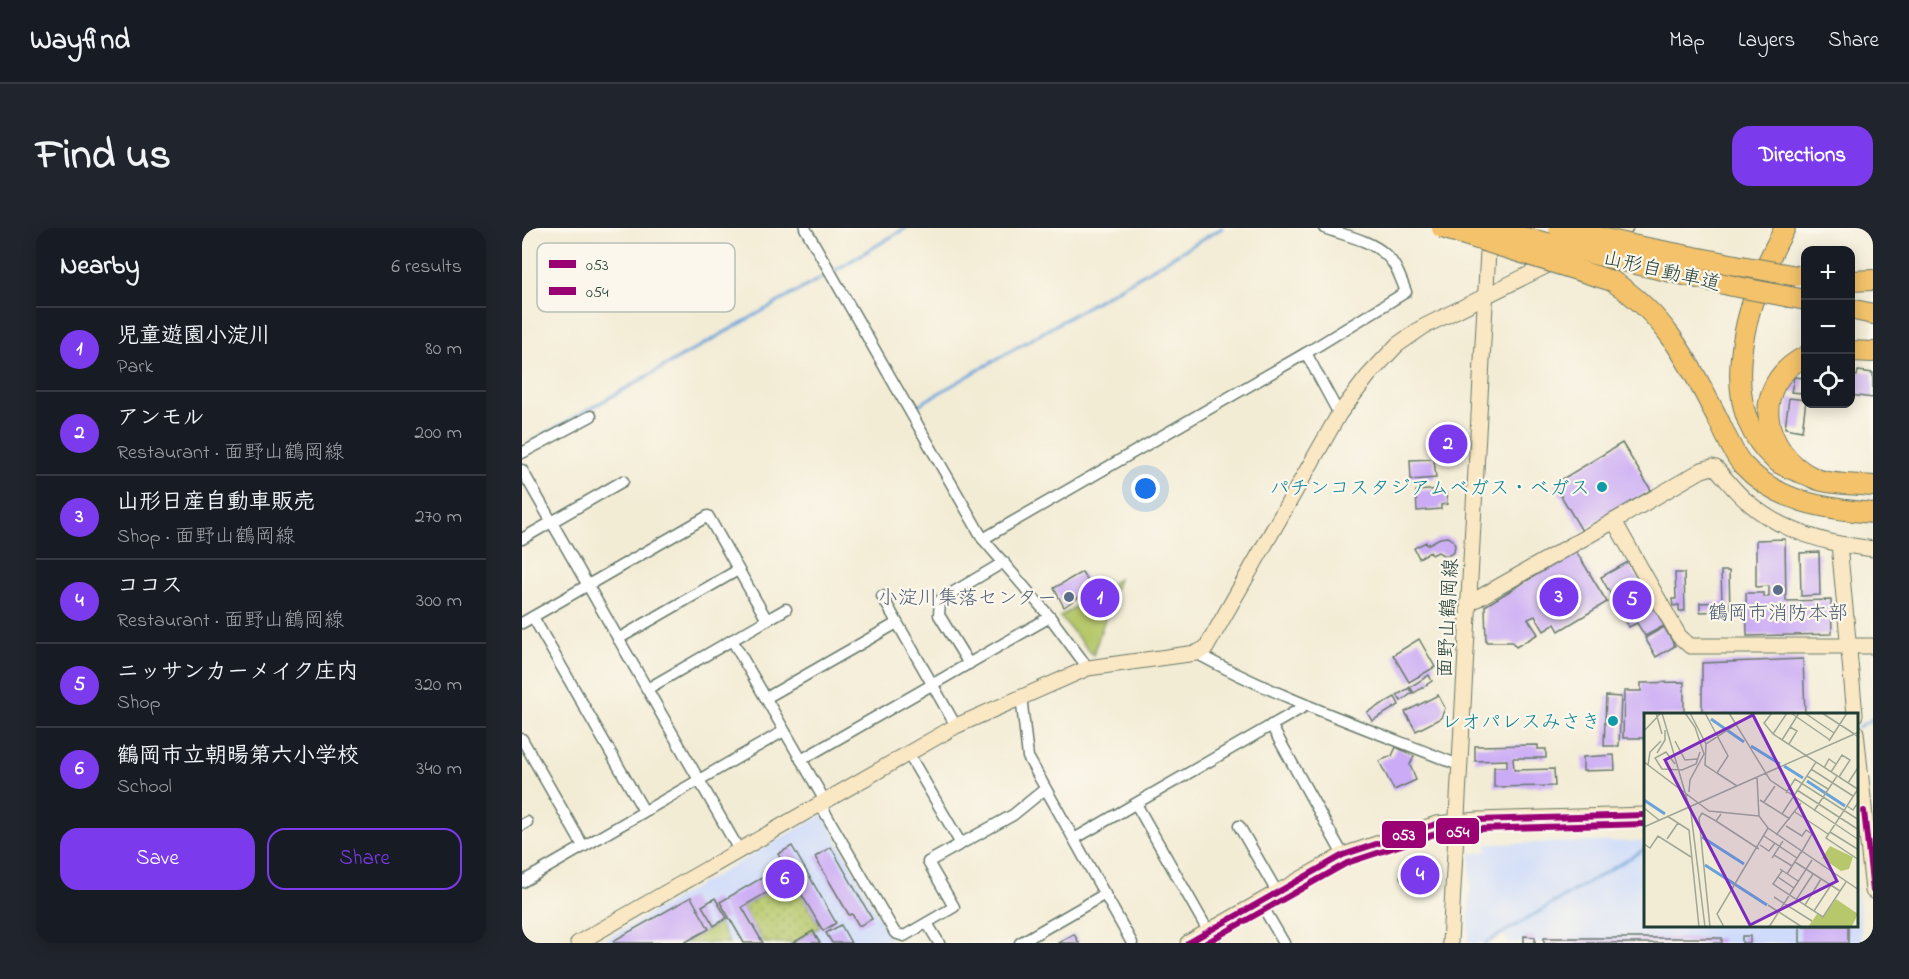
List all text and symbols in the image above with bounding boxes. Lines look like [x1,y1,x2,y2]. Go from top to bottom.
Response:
text: Wayfind [30,21,130,62]
text: Map [1669,26,1705,56]
text: Layers [1738,26,1795,56]
text: Share [1828,26,1879,56]
text: Find us [36,126,171,187]
button: Directions [1732,126,1873,186]
legend [537,243,735,312]
street label: 山形自動車道 [1600,245,1723,300]
map controls [1801,246,1855,408]
button: + [1801,246,1855,300]
text: Nearby [60,248,139,286]
text: 6 results [391,253,462,282]
text: 053 [586,254,609,278]
text: 054 [586,281,609,305]
button: − [1801,300,1855,354]
text: 児童遊園小淀川 [117,321,271,353]
text: 1 [76,335,83,364]
text: 80 m [425,335,462,364]
text: Park [117,353,153,382]
button: locate [1801,354,1855,408]
text: アンモル [117,403,205,435]
text: 2 [75,419,84,448]
text: 200 m [414,419,462,448]
pin: 2 [1428,422,1468,466]
text: Restaurant · 面野山鶴岡線 [117,439,344,468]
your location [1131,474,1160,503]
place label: パチンコスタジアムベガス・ベガス [1270,475,1590,504]
marker: パチンコスタジアムベガス・ベガス [1595,480,1609,494]
text: 山形日産自動車販売 [117,487,315,519]
text: 3 [75,503,84,532]
text: 270 m [415,503,462,532]
text: Shop · 面野山鶴岡線 [117,523,295,552]
street label: 面野山鶴岡線 [1432,557,1467,679]
text: ココス [117,571,183,603]
pin: 3 [1540,574,1578,620]
pin: 1 [1080,576,1120,620]
pin: 5 [1612,578,1652,622]
marker: 鶴岡市消防本部 [1771,583,1785,597]
place label: 小淀川集落センター [878,585,1057,614]
text: 4 [75,587,84,616]
text: 300 m [416,587,462,616]
marker: 小淀川集落センター [1062,590,1076,604]
place label: 鶴岡市消防本部 [1708,600,1848,629]
text: Restaurant · 面野山鶴岡線 [117,607,344,636]
text: ニッサンカーメイク庄内 [117,657,359,689]
text: 5 [74,671,85,700]
text: 320 m [415,671,462,700]
text: Shop [117,689,161,718]
place label: レオパレスみさき [1441,709,1601,738]
inset map [1644,713,1858,928]
marker: レオパレスみさき [1606,714,1620,728]
text: 鶴岡市立朝暘第六小学校 [117,741,359,773]
text: 6 [75,755,84,784]
text: 340 m [416,755,462,784]
text: School [117,773,172,802]
line badge: 054 [1435,817,1480,845]
line badge: 053 [1381,820,1427,849]
text: 054 [1446,821,1470,845]
text: 053 [1392,824,1416,848]
button: Save [60,828,255,890]
button: Share [267,828,462,890]
pin: 4 [1400,852,1440,898]
pin: 6 [766,856,804,902]

